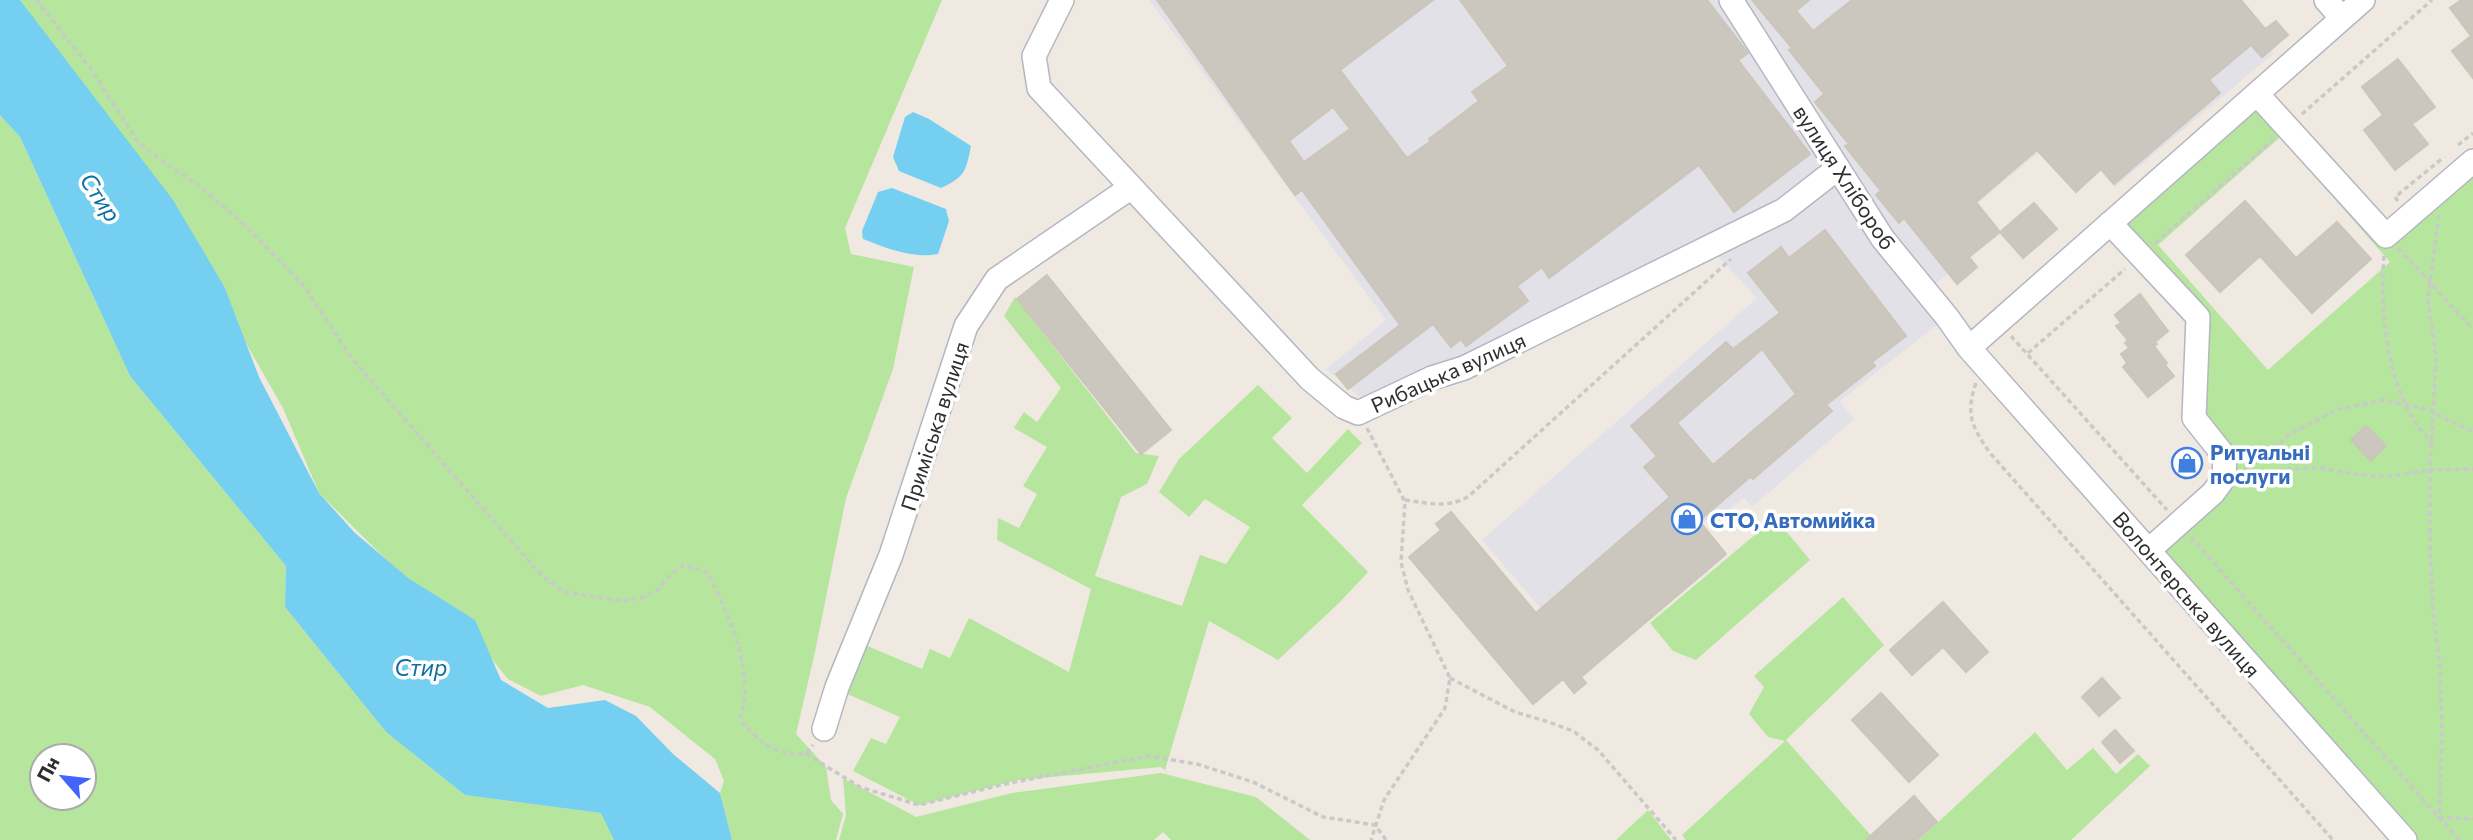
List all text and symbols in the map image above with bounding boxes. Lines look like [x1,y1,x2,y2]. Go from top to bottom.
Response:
street label: вулиця Хлібороб [1789,100,1901,254]
water label: Стир [75,167,127,227]
street label: Рибацька вулиця [1367,327,1529,417]
street label: Приміська вулиця [895,338,973,514]
place label: Ритуальні послуги [2210,439,2310,488]
shop icon: Ритуальні послуги [2170,446,2204,480]
shop icon: СТО, Автомийка [1670,502,1704,536]
street label: Волонтерська вулиця [2108,506,2266,682]
place label: СТО, Автомийка [1710,507,1875,532]
water label: Стир [395,653,447,681]
north arrow [28,742,98,812]
text: Пн [31,752,64,785]

